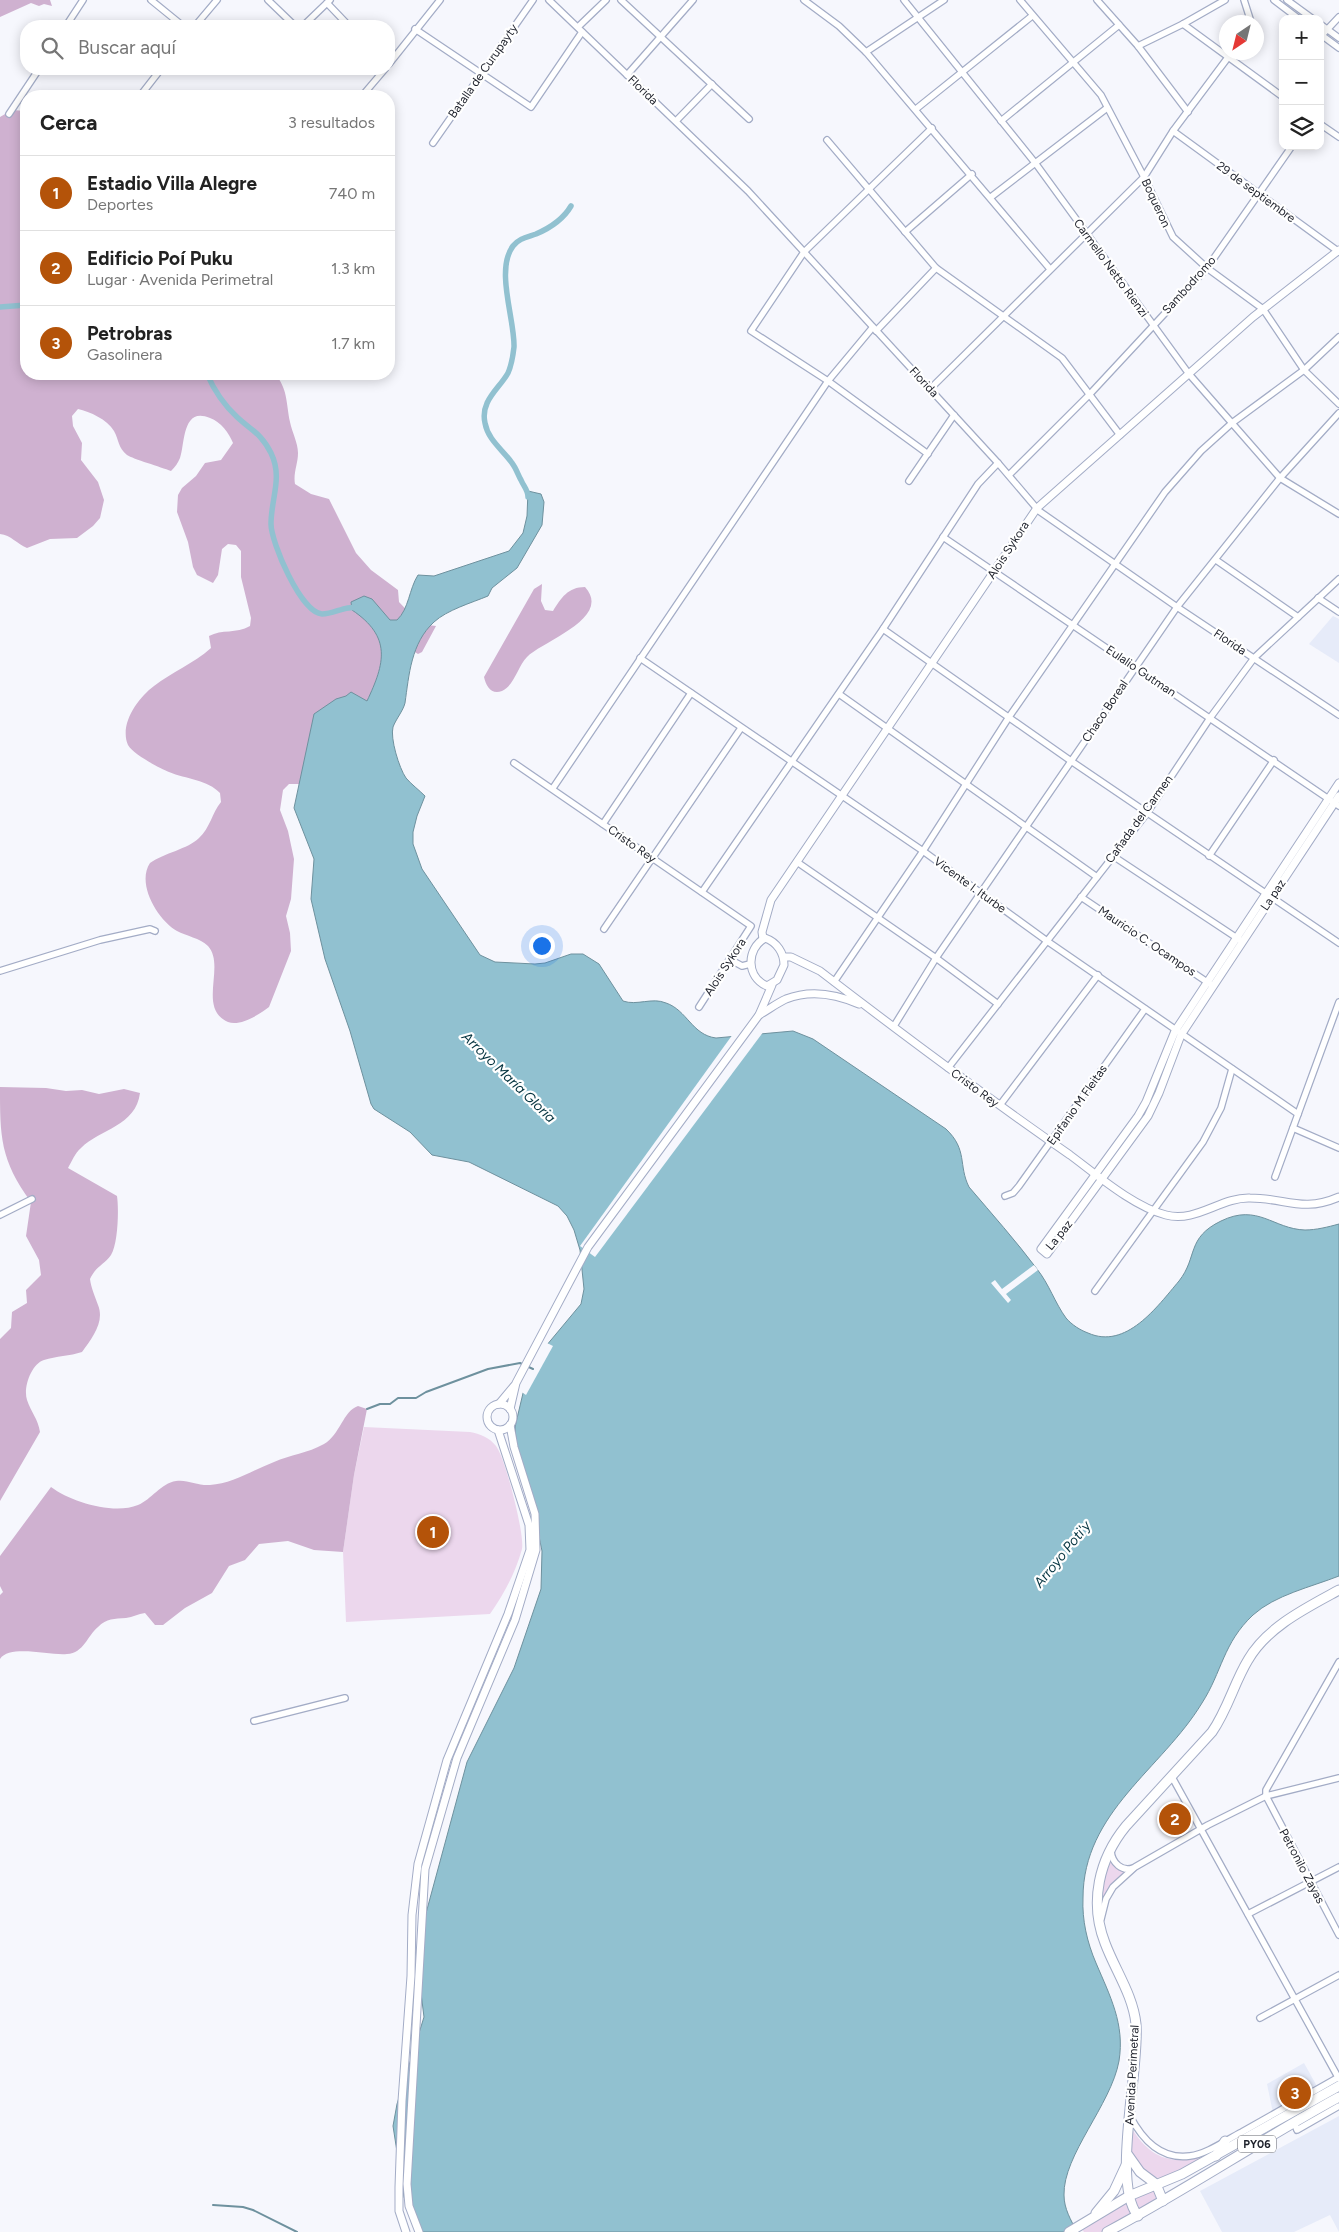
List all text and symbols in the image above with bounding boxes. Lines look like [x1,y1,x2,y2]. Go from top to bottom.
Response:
north arrow [1219,15,1264,60]
map controls [1279,15,1324,150]
button: + [1279,15,1324,60]
search box [20,20,395,75]
street label: Batalla de Curupayty [445,21,521,121]
icon: search [38,34,66,62]
text: Buscar aquí [78,36,176,59]
button: − [1279,60,1324,105]
street label: Florida [625,72,661,108]
button: layers [1279,105,1324,150]
text: Cerca [40,110,97,135]
text: 3 resultados [288,113,375,132]
street label: 29 de septiembre [1214,159,1298,226]
text: Estadio Villa Alegre [87,172,257,195]
street label: Boqueron [1139,176,1173,230]
text: 1 [53,184,59,203]
text: 740 m [329,184,375,203]
text: Deportes [87,195,153,214]
street label: Carmello Netto Rienzi [1071,216,1151,320]
text: Edificio Poí Puku [87,247,233,270]
street label: Sambodromo [1159,253,1219,317]
text: 2 [51,259,61,278]
text: 1.3 km [331,259,375,278]
text: Lugar · Avenida Perimetral [87,270,273,289]
text: Petrobras [87,322,172,345]
text: 3 [52,334,60,353]
text: 1.7 km [331,334,375,353]
text: Gasolinera [87,345,163,364]
street label: Florida [907,364,941,400]
street label: Alois Sykora [984,519,1032,581]
street label: Florida [1211,626,1249,658]
street label: Eulalio Gutman [1103,642,1179,700]
street label: Chaco Boreal [1079,677,1131,745]
street label: Cañada del Carmen [1102,772,1176,866]
street label: Cristo Rey [605,822,659,866]
street label: Vicente I. Iturbe [931,854,1009,916]
street label: La paz [1258,877,1288,913]
street label: Mauricio C. Ocampos [1095,903,1199,979]
your location [529,933,555,959]
street label: Alois Sykora [701,936,749,998]
water label: Arroyo María Gloria [458,1028,559,1126]
street label: Epifanio M Fleitas [1044,1062,1110,1148]
street label: Cristo Rey [948,1066,1002,1110]
street label: La paz [1043,1217,1075,1253]
pin: 1 [417,1513,449,1551]
water label: Arroyo Poti'y [1030,1517,1095,1592]
pin: 2 [1159,1800,1191,1838]
street label: Petronilo Zayas [1276,1826,1328,1906]
street label: Avenida Perimetral [1122,2024,1142,2126]
pin: 3 [1279,2074,1311,2112]
road number: PY06 [1238,2136,1276,2152]

